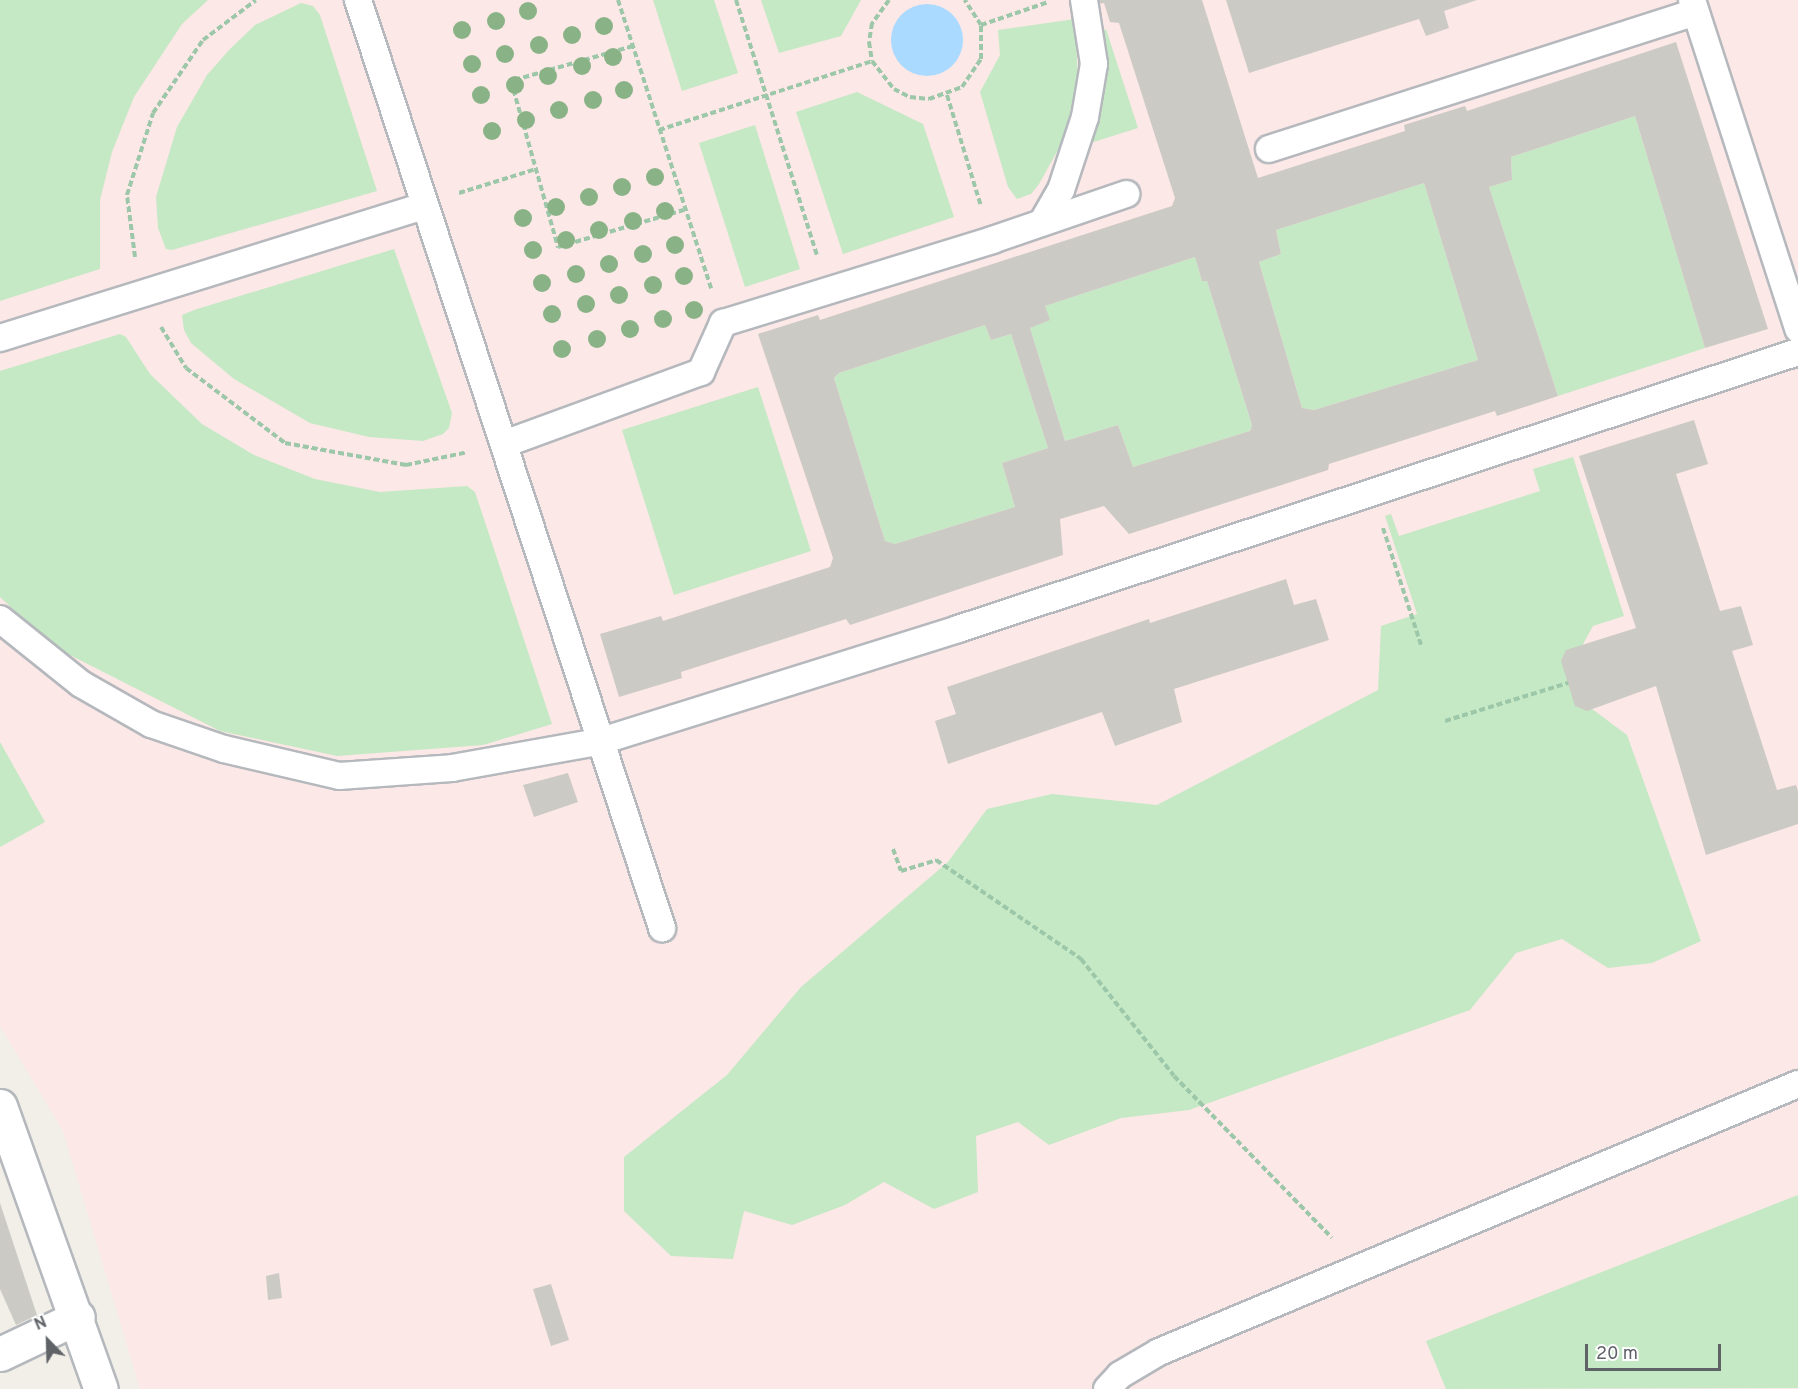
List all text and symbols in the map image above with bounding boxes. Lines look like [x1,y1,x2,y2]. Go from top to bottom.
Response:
north arrow [18,1311,78,1371]
text: N [32,1313,50,1336]
scale bar [1588,1332,1724,1370]
text: 20 m [1596,1343,1638,1366]

